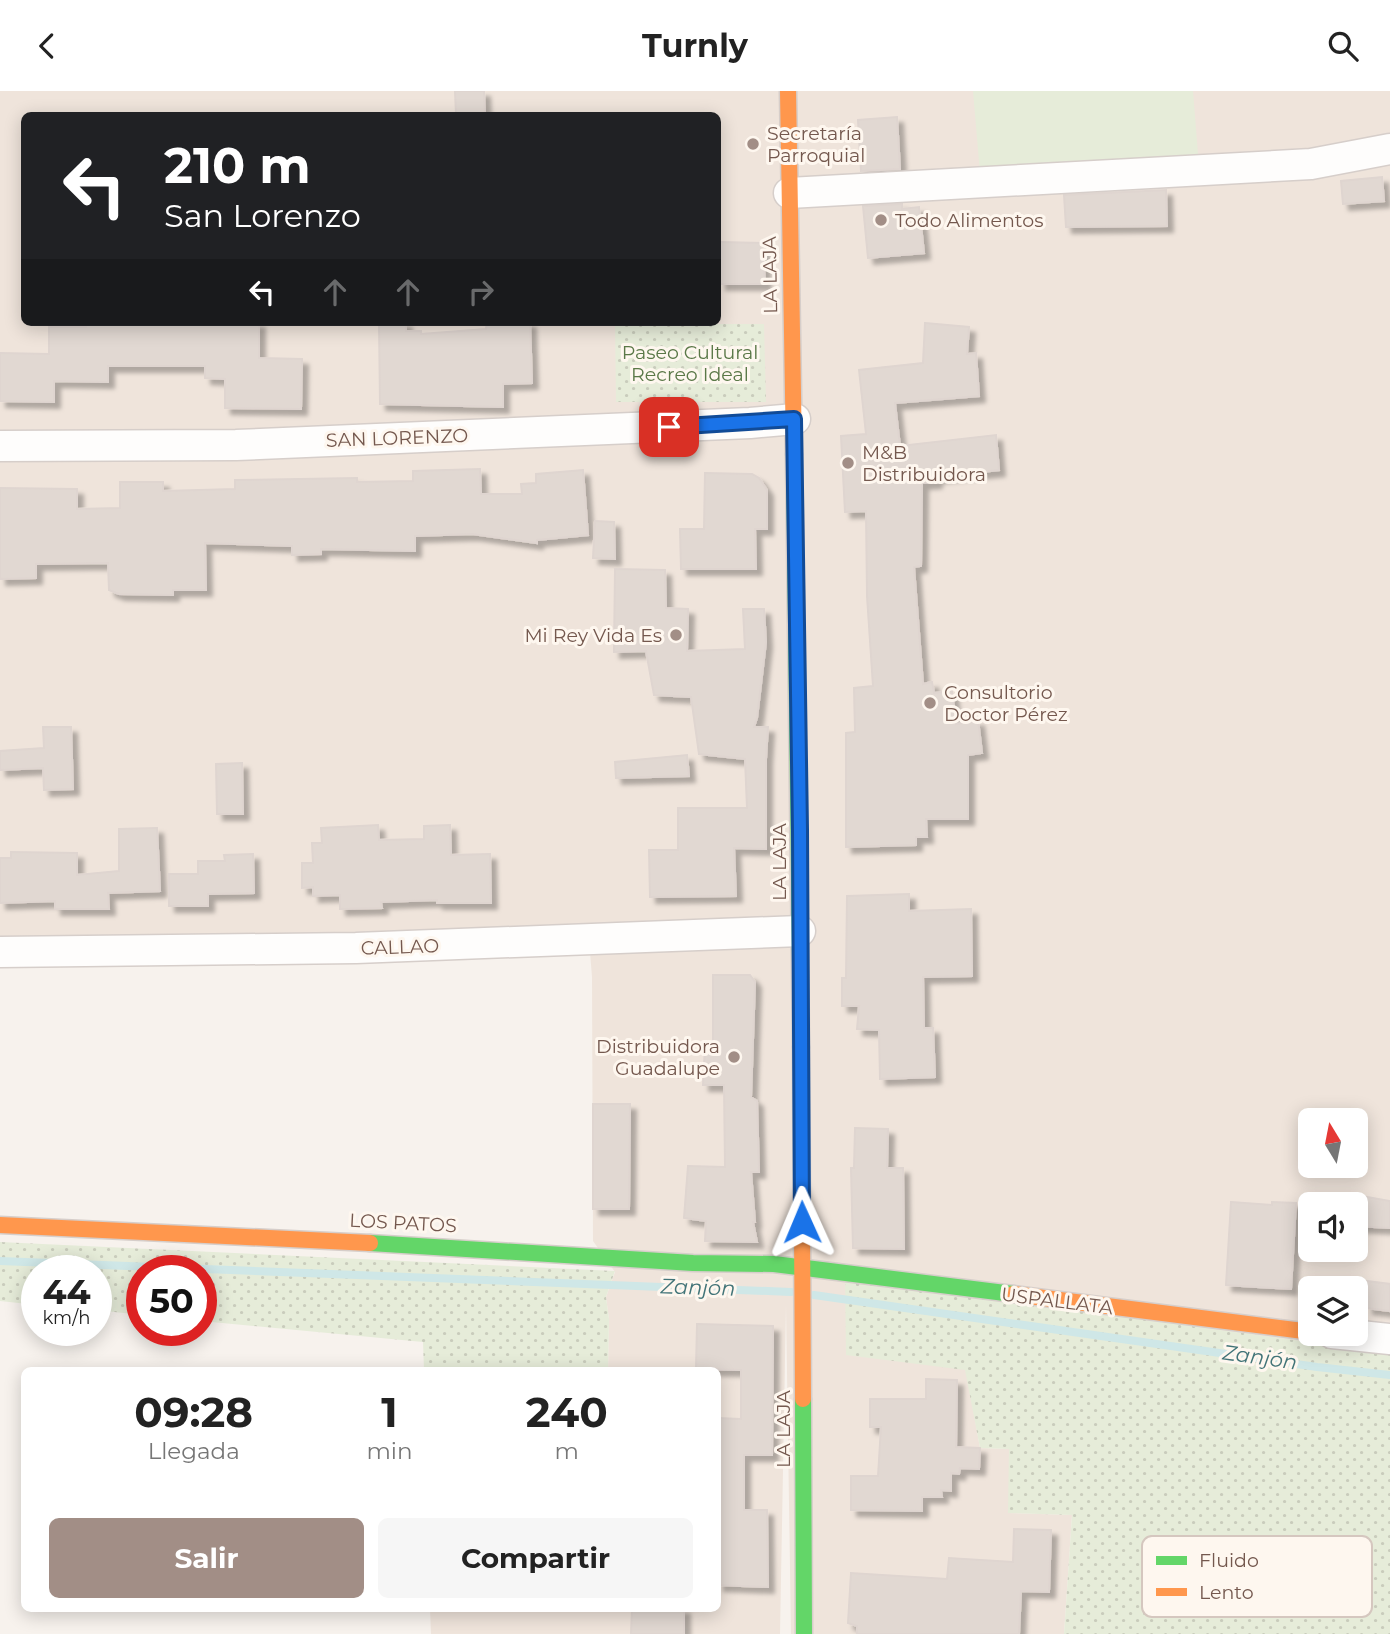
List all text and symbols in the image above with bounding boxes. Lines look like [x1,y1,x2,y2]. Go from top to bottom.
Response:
text: Turnly [642,26,748,65]
icon: back [28,27,66,65]
icon: search [1324,27,1362,65]
place label: Secretaría Parroquial [767,122,865,167]
text: 210 m [164,136,311,195]
marker: Secretaría Parroquial [745,136,761,152]
icon: left [49,140,140,231]
text: San Lorenzo [164,196,361,235]
place label: Todo Alimentos [895,209,1043,232]
marker: Todo Alimentos [873,212,889,228]
street label: LA LAJA [758,236,782,314]
icon: left [243,273,281,311]
icon: ahead [316,273,354,311]
icon: ahead [389,273,427,311]
icon: right [462,273,500,311]
park label: Paseo Cultural Recreo Ideal [622,341,758,386]
pin [639,397,699,457]
icon: arrive [650,408,688,446]
street label: SAN LORENZO [325,424,469,452]
place label: M&B Distribuidora [862,441,986,486]
marker: M&B Distribuidora [840,455,856,471]
place label: Mi Rey Vida Es [524,624,662,647]
marker: Mi Rey Vida Es [668,627,684,643]
place label: Consultorio Doctor Pérez [944,681,1068,726]
marker: Consultorio Doctor Pérez [922,695,938,711]
street label: LA LAJA [768,823,791,901]
street label: CALLAO [360,934,440,960]
place label: Distribuidora Guadalupe [596,1035,720,1080]
marker: Distribuidora Guadalupe [726,1049,742,1065]
north arrow [1298,1108,1368,1178]
map controls [1298,1108,1368,1346]
position arrow [765,1185,839,1259]
button: sound [1298,1192,1368,1262]
street label: LOS PATOS [349,1209,457,1237]
speed limit sign: 50 [126,1255,217,1346]
text: 44 [42,1270,91,1313]
water label: Zanjón [659,1273,736,1301]
button: layers [1298,1276,1368,1346]
street label: USPALLATA [1000,1283,1115,1319]
text: km/h [42,1307,91,1329]
water label: Zanjón [1220,1339,1299,1375]
text: 09:28 [134,1386,253,1438]
text: 1 [381,1386,398,1438]
text: 240 [526,1386,608,1438]
street label: LA LAJA [772,1390,795,1468]
text: Llegada [148,1437,240,1465]
text: min [366,1437,413,1465]
text: m [555,1437,579,1465]
button: Salir [49,1518,364,1598]
button: Compartir [378,1518,693,1598]
legend [1142,1536,1372,1617]
text: Fluido [1199,1549,1259,1572]
text: Lento [1199,1581,1254,1604]

